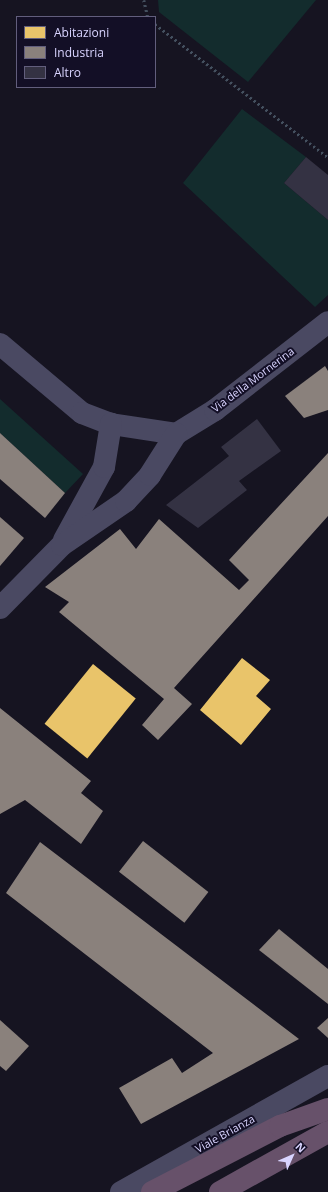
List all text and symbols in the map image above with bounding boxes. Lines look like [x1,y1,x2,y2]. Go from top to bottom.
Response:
legend [16,16,156,88]
text: Abitazioni [54,24,109,41]
text: Industria [54,44,104,61]
text: Altro [54,64,81,81]
street label: Via della Mornerina [209,345,297,415]
street label: Viale Brianza [193,1112,257,1156]
north arrow [272,1136,312,1176]
text: N [292,1139,309,1156]

